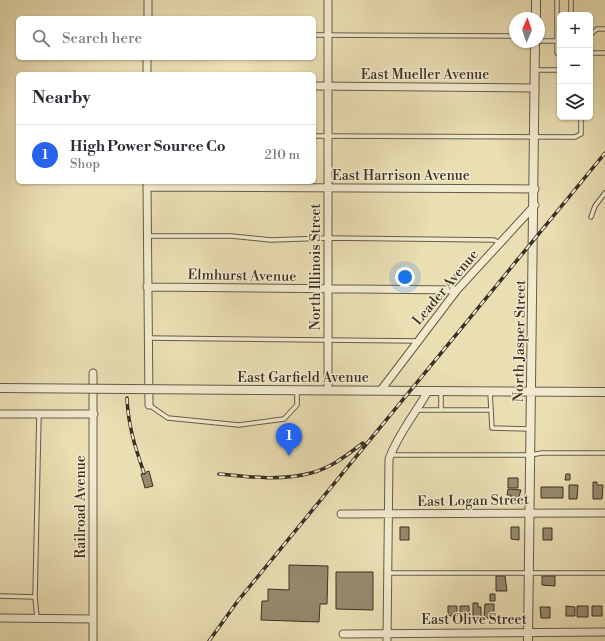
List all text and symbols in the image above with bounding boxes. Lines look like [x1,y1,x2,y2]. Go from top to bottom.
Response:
north arrow [509,12,545,48]
map controls [557,12,593,120]
button: + [557,12,593,48]
search box [16,16,316,60]
icon: search [30,27,52,49]
text: Search here [62,29,142,48]
button: − [557,48,593,84]
street label: East Mueller Avenue [361,66,489,84]
button: layers [557,84,593,120]
text: Nearby [32,87,91,109]
text: High Power Source Co [70,137,226,156]
text: 1 [42,147,48,163]
text: 210 m [265,147,300,163]
text: Shop [70,156,100,172]
street label: East Harrison Avenue [332,167,470,185]
street label: North Illinois Street [307,203,325,331]
street label: Leader Avenue [409,246,483,329]
street label: Elmhurst Avenue [187,266,296,286]
your location [395,267,415,287]
street label: North Jasper Street [510,280,530,402]
street label: East Garfield Avenue [237,369,369,387]
pin: 1 [276,423,302,456]
street label: Railroad Avenue [72,455,90,559]
street label: East Logan Street [417,491,529,511]
street label: East Olive Street [421,611,527,629]

